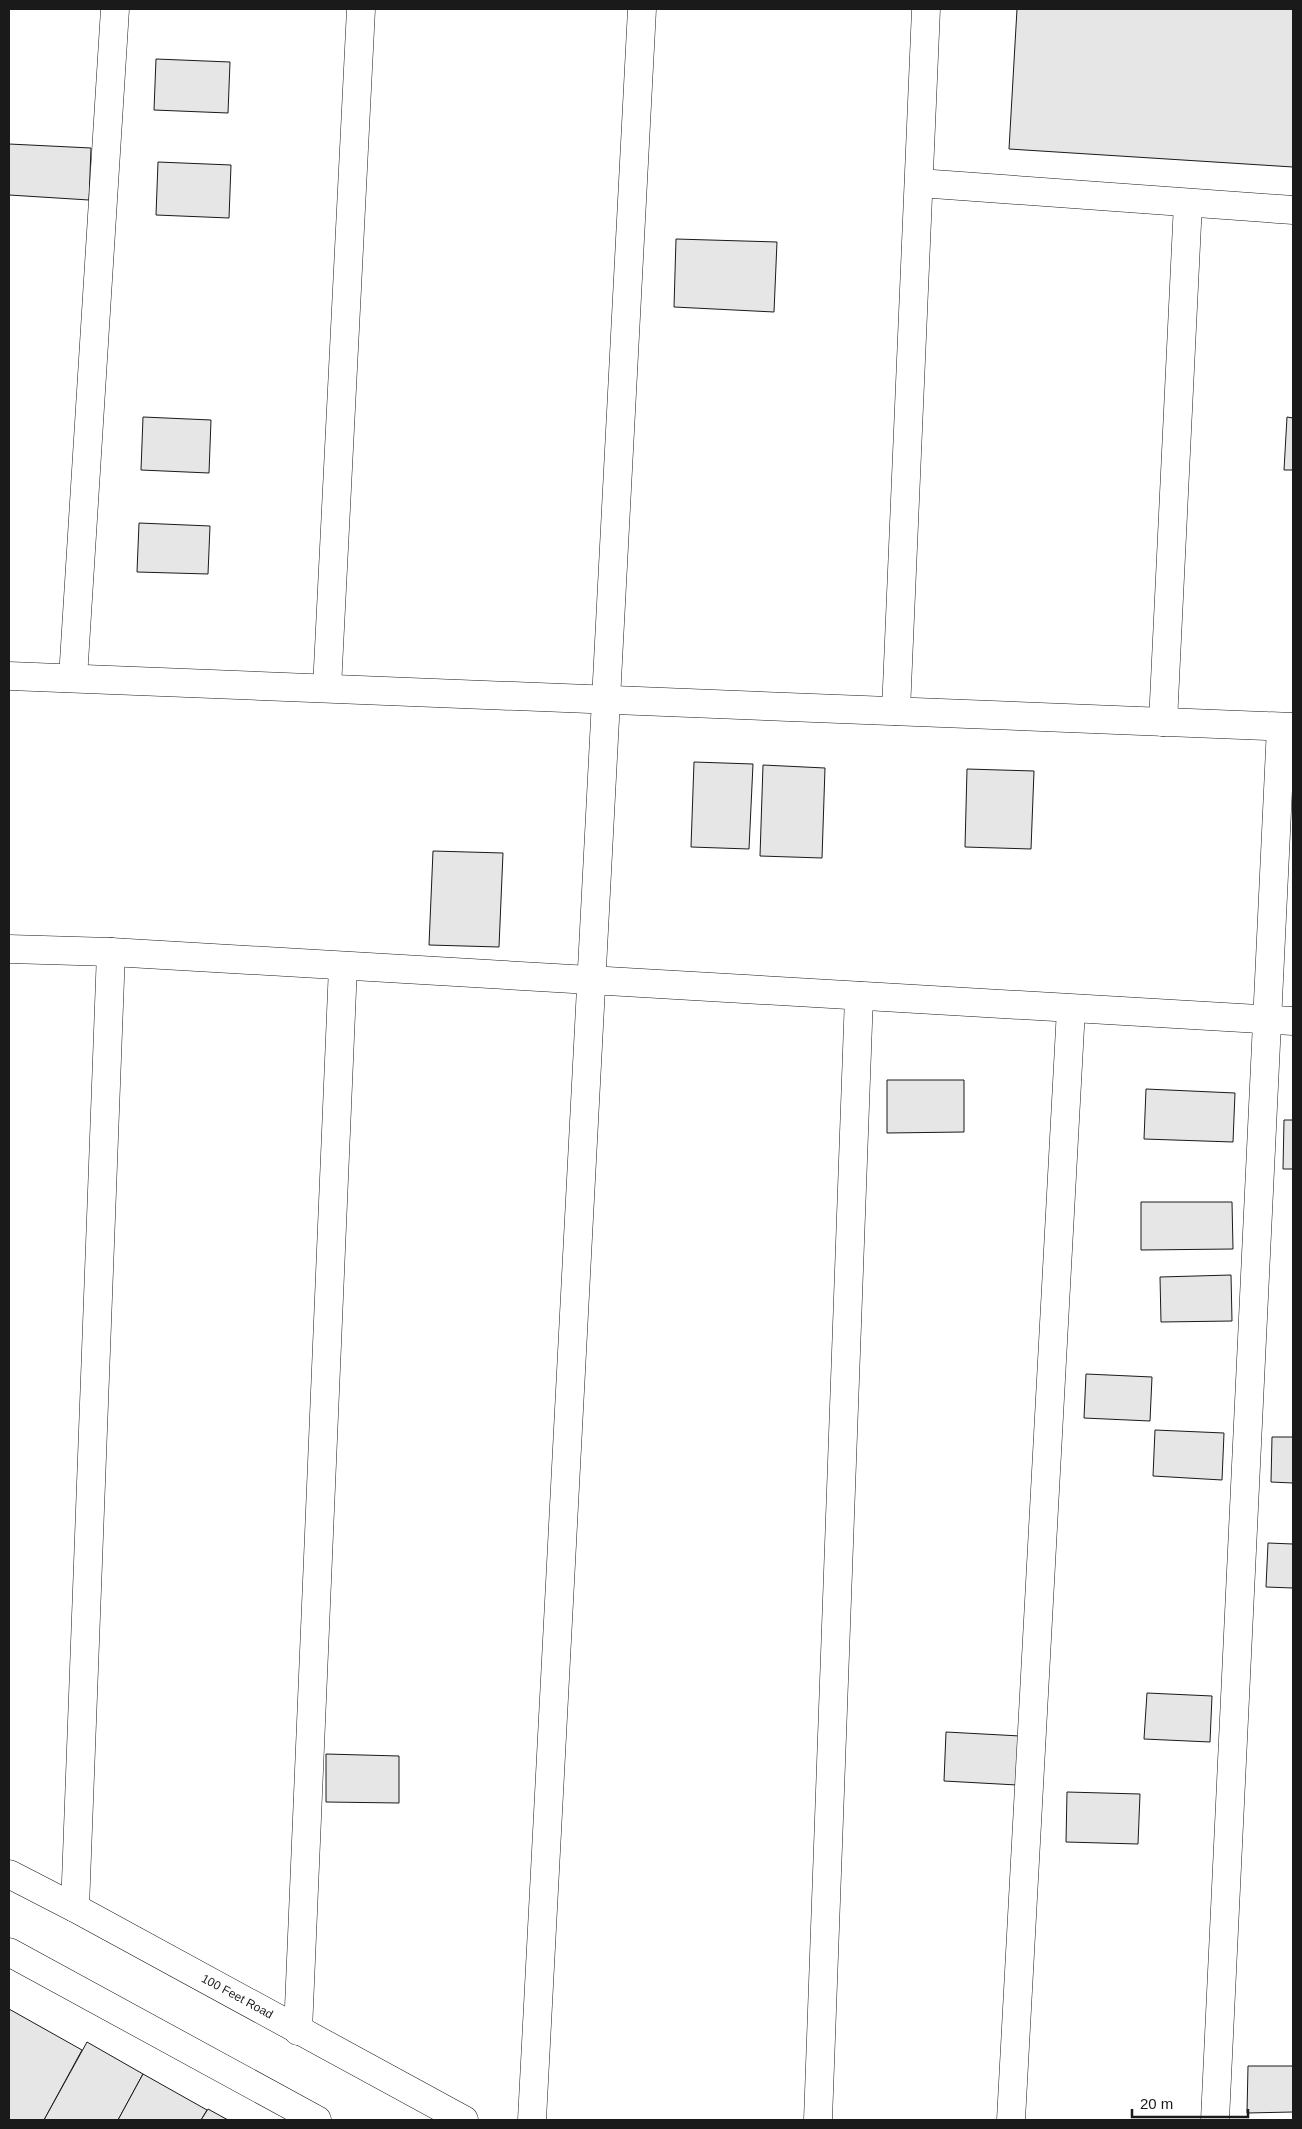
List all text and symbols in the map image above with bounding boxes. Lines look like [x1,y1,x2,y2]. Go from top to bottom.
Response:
street label: 100 Feet Road [199,1971,276,2022]
scale bar [1132,2086,1248,2118]
text: 20 m [1140,2095,1173,2112]

